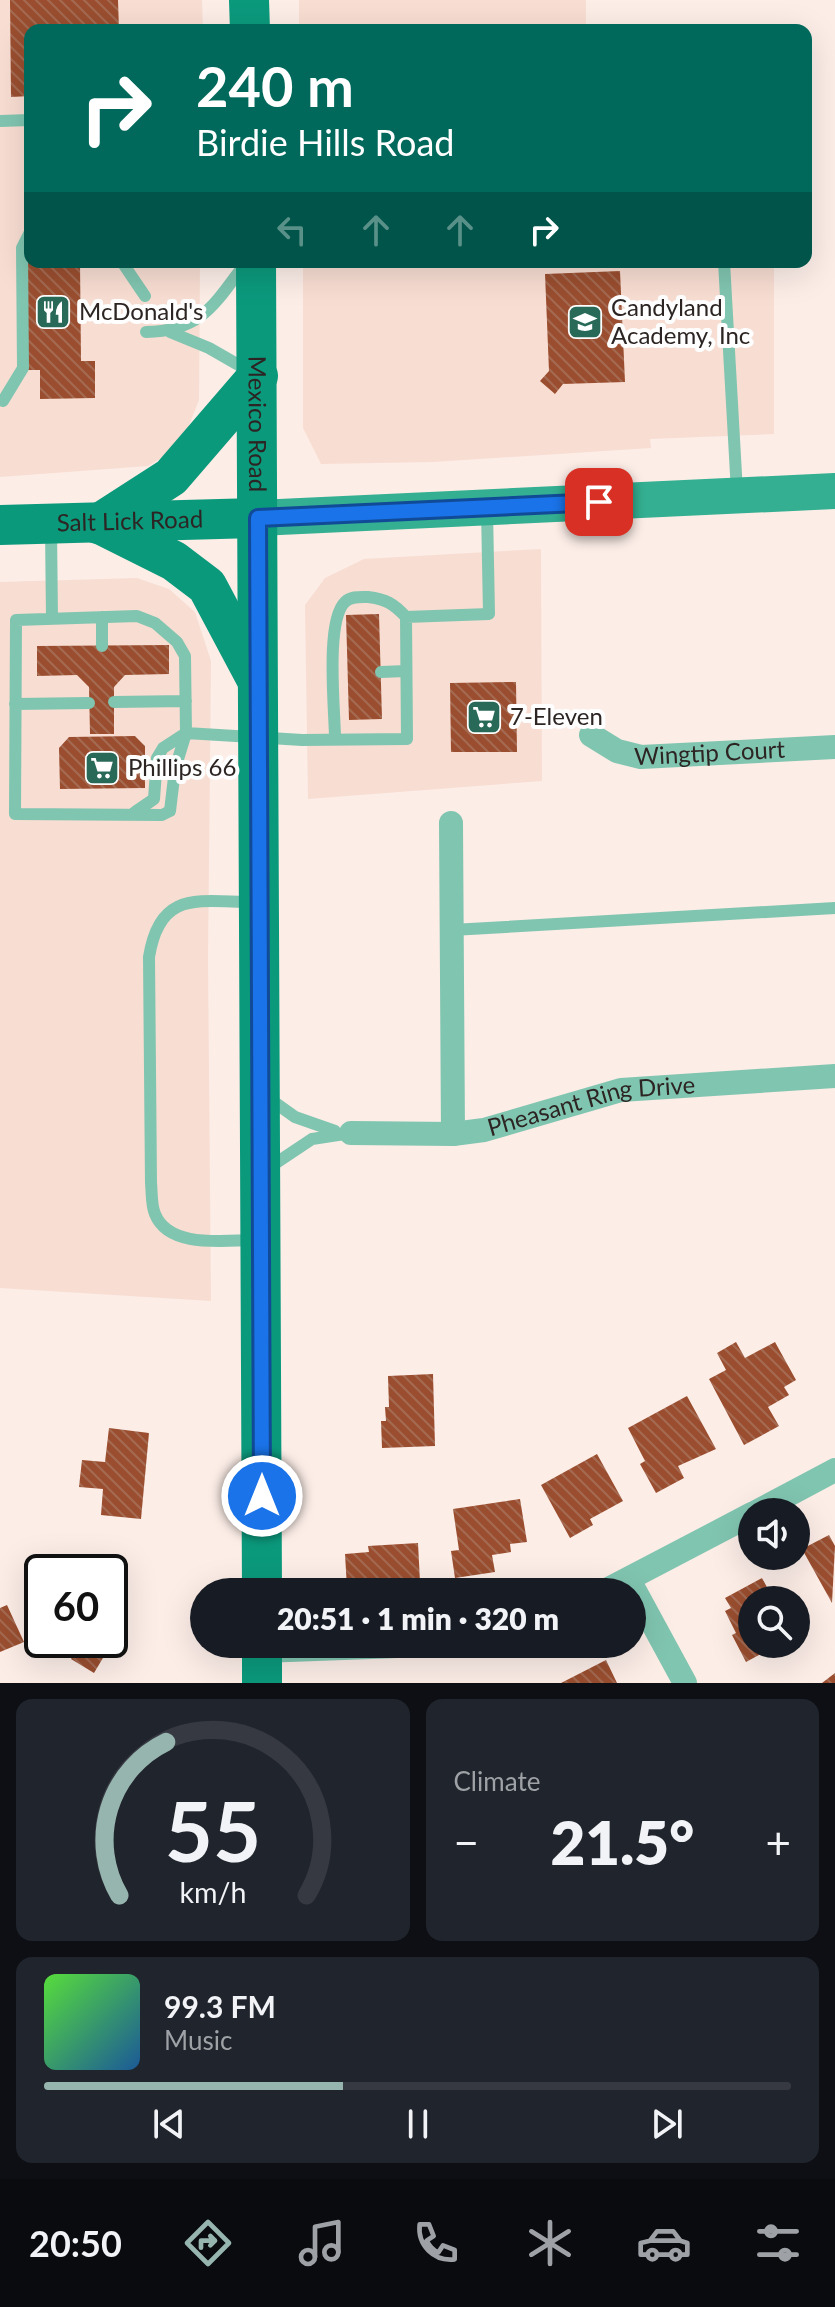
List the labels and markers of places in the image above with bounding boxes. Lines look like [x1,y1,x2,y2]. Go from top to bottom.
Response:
place label: Candyland Academy, Inc [611,292,750,349]
restaurant icon: McDonald's [34,293,72,331]
place label: McDonald's [79,296,203,325]
school or university icon: Candyland Academy, Inc [566,303,604,341]
pin [565,468,633,536]
supermarket icon: 7-Eleven [465,698,503,736]
place label: 7-Eleven [510,701,603,730]
supermarket icon: Phillips 66 [83,749,121,787]
place label: Phillips 66 [128,752,236,781]

